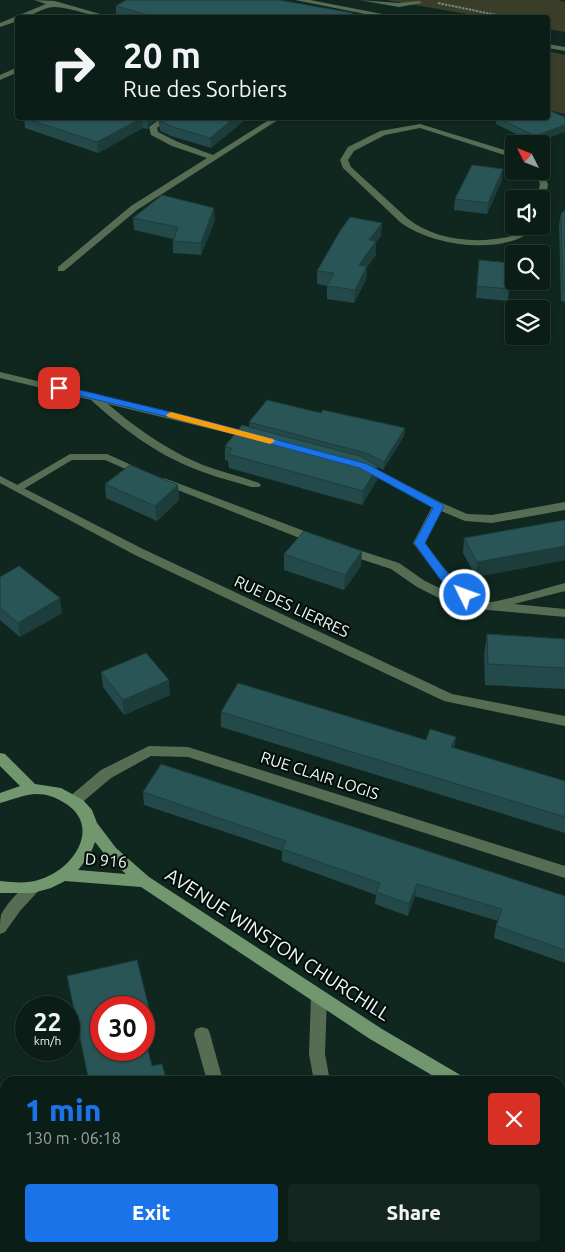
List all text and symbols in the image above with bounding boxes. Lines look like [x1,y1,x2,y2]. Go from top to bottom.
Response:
icon: right [40,35,105,100]
text: 20 m [123,35,201,75]
text: Rue des Sorbiers [123,76,287,101]
north arrow [505,135,550,180]
map controls [505,135,550,345]
button: sound [505,190,550,235]
button: search [505,245,550,290]
button: layers [505,300,550,345]
pin [38,367,80,409]
icon: arrive [45,374,73,402]
position arrow [438,568,490,620]
street label: RUE DES LIERRES [232,572,352,640]
street label: RUE CLAIR LOGIS [259,747,381,803]
street label: D 916 [84,849,128,871]
street label: AVENUE WINSTON CHURCHILL [162,863,395,1025]
speed limit sign: 30 [90,996,155,1061]
text: 22 [33,1008,62,1036]
text: km/h [34,1034,61,1047]
text: 1 min [25,1093,101,1127]
button: close [488,1093,540,1145]
text: 130 m · 06:18 [25,1129,121,1147]
button: Exit [25,1184,278,1242]
button: Share [288,1184,540,1242]

